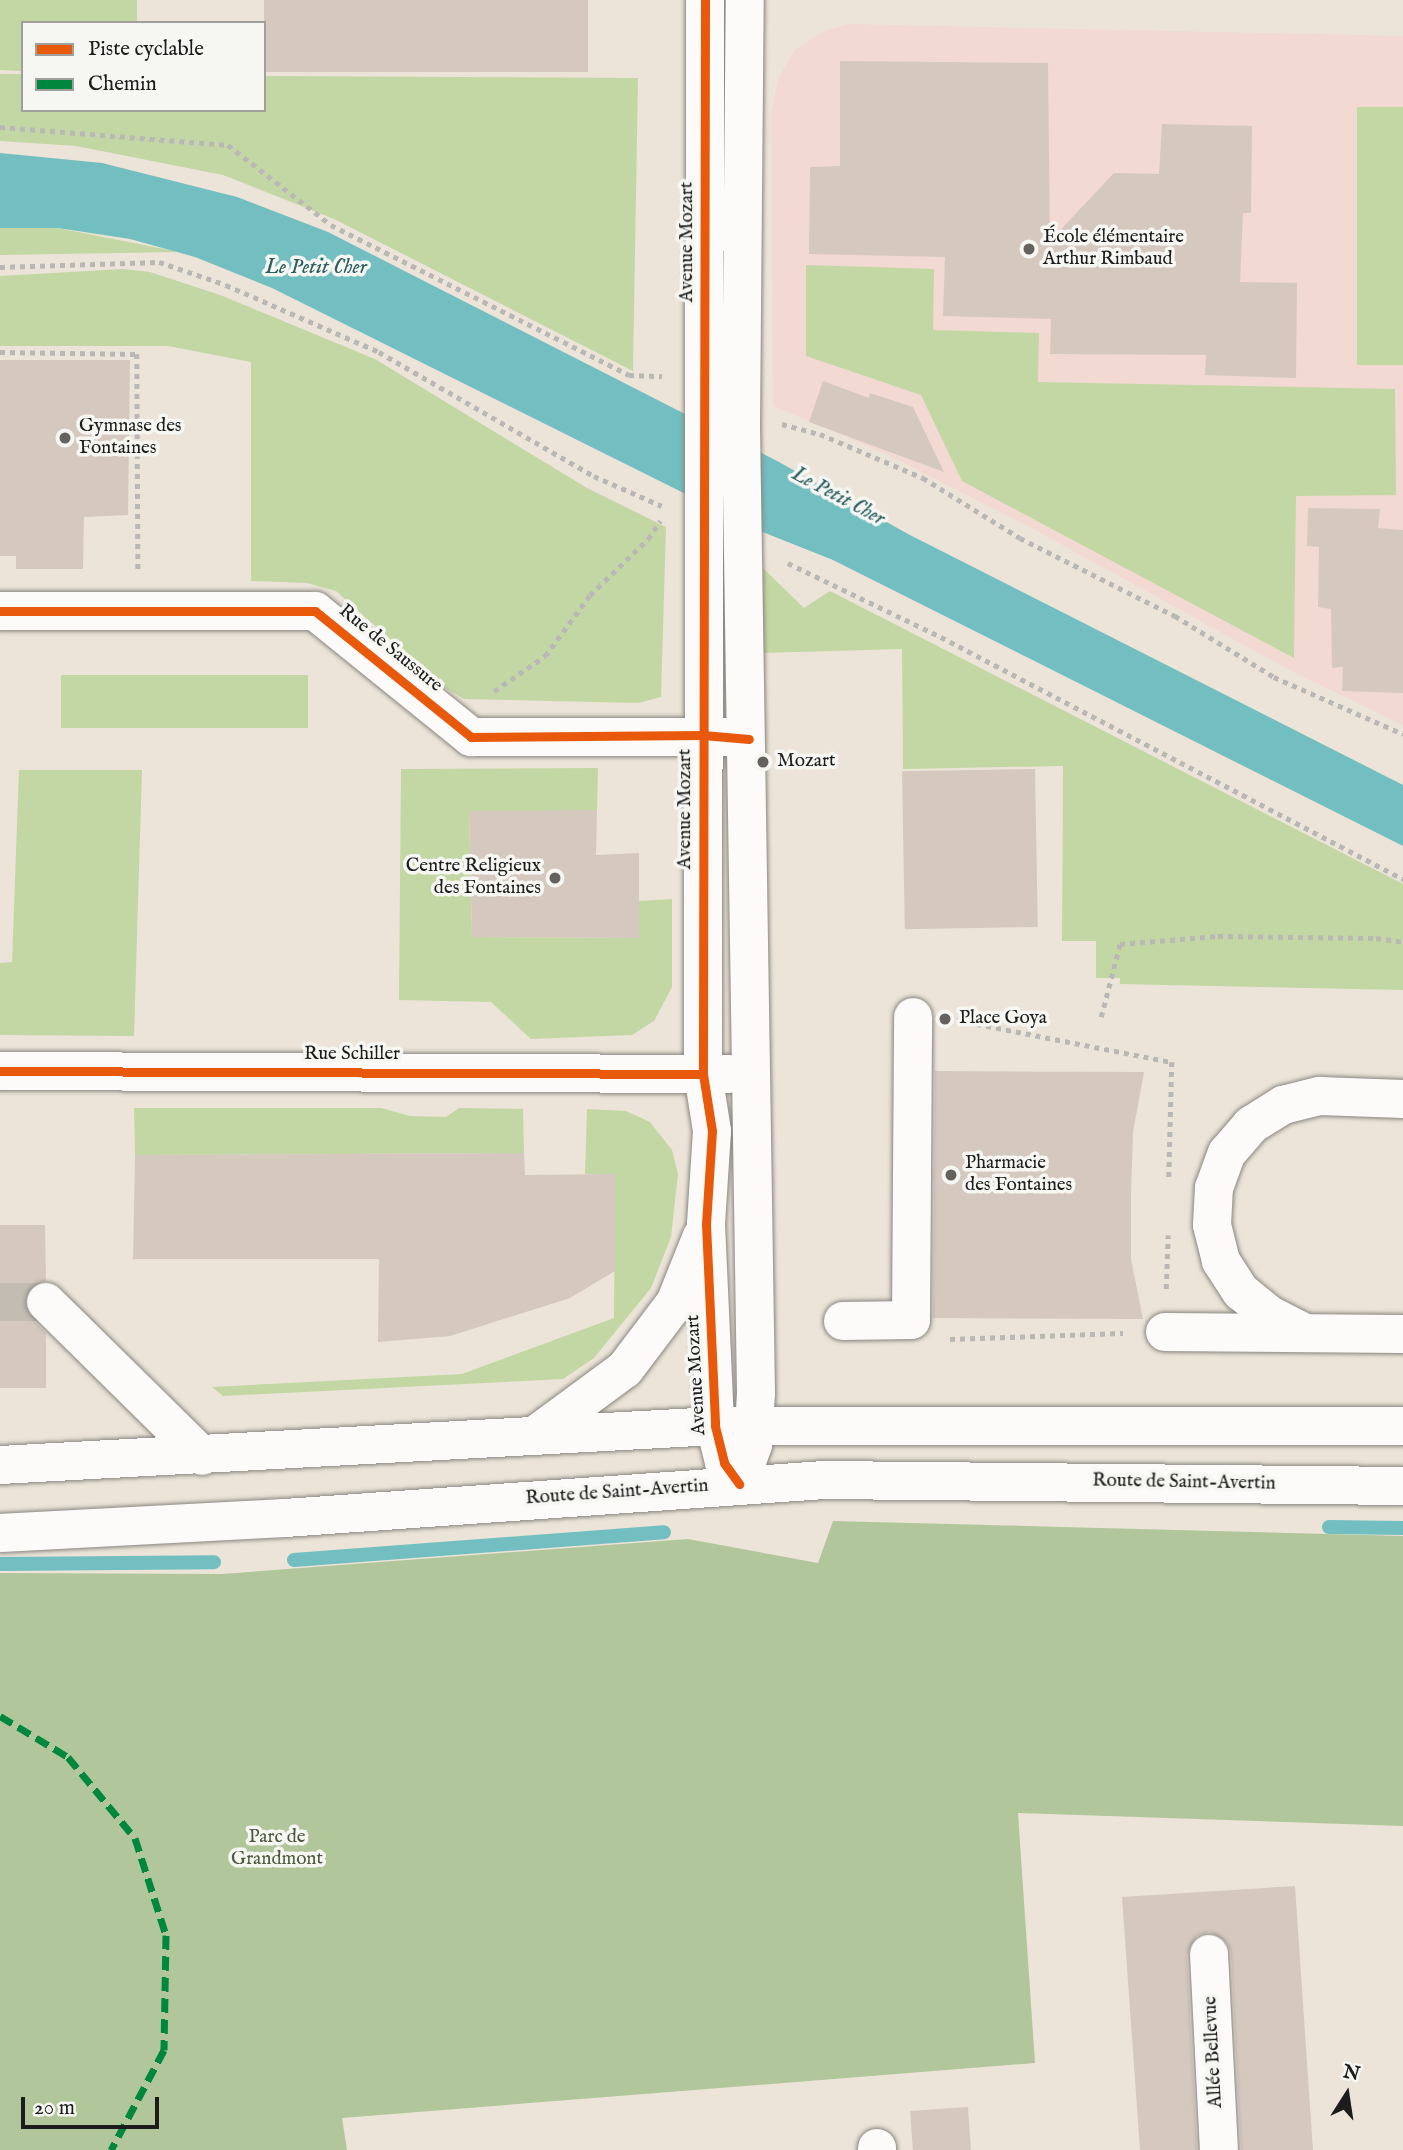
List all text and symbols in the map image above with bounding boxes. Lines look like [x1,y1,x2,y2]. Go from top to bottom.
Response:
legend [21,21,266,112]
text: Piste cyclable [88,36,204,63]
text: Chemin [88,71,157,98]
street label: Avenue Mozart [677,182,699,302]
place label: École élémentaire Arthur Rimbaud [1043,227,1184,271]
marker: École élémentaire Arthur Rimbaud [1021,241,1037,257]
water label: Le Petit Cher [265,255,367,281]
place label: Gymnase des Fontaines [79,416,182,460]
marker: Gymnase des Fontaines [57,430,73,446]
water label: Le Petit Cher [787,462,889,532]
street label: Rue de Saussure [334,600,446,698]
street label: Avenue Mozart [675,749,697,869]
place label: Mozart [777,751,835,773]
marker: Mozart [755,754,771,770]
place label: Centre Religieux des Fontaines [406,856,541,900]
marker: Centre Religieux des Fontaines [547,870,563,886]
place label: Place Goya [959,1008,1047,1030]
marker: Place Goya [937,1011,953,1027]
street label: Rue Schiller [304,1044,400,1066]
place label: Pharmacie des Fontaines [965,1153,1072,1197]
marker: Pharmacie des Fontaines [943,1167,959,1183]
street label: Avenue Mozart [682,1314,712,1436]
street label: Route de Saint-Avertin [1092,1470,1276,1496]
street label: Route de Saint-Avertin [525,1475,709,1511]
park label: Parc de Grandmont [231,1827,323,1871]
street label: Allée Bellevue [1200,1995,1228,2109]
north arrow [1312,2059,1382,2129]
text: N [1341,2060,1362,2087]
scale bar [24,2084,163,2128]
text: 20 m [34,2095,75,2122]

